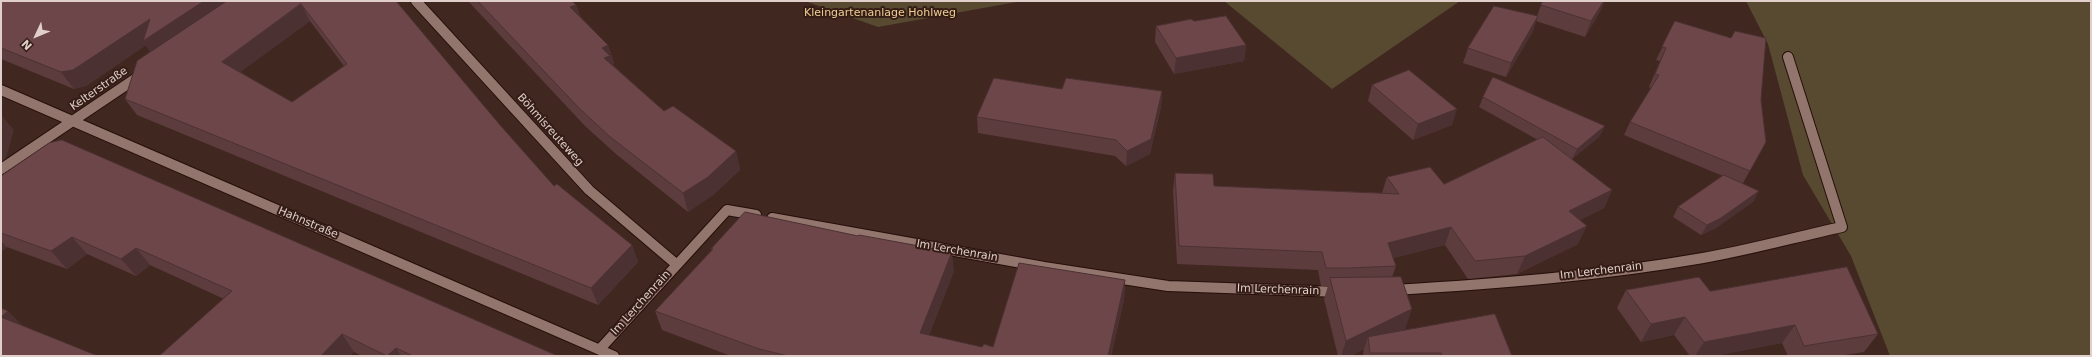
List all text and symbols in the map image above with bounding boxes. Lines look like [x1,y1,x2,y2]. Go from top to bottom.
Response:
park label: Kleingartenanlage Hohlweg [804,6,956,20]
north arrow [16,16,56,56]
text: N [19,37,35,53]
street label: Kelterstraße [68,64,130,114]
street label: Böhmisreuteweg [514,91,586,169]
street label: Hahnstraße [276,204,340,242]
street label: Im Lerchenrain [915,237,999,265]
street label: Im Lerchenrain [1559,259,1643,283]
street label: Im Lerchenrain [608,268,674,338]
street label: Im Lerchenrain [1237,282,1319,298]

